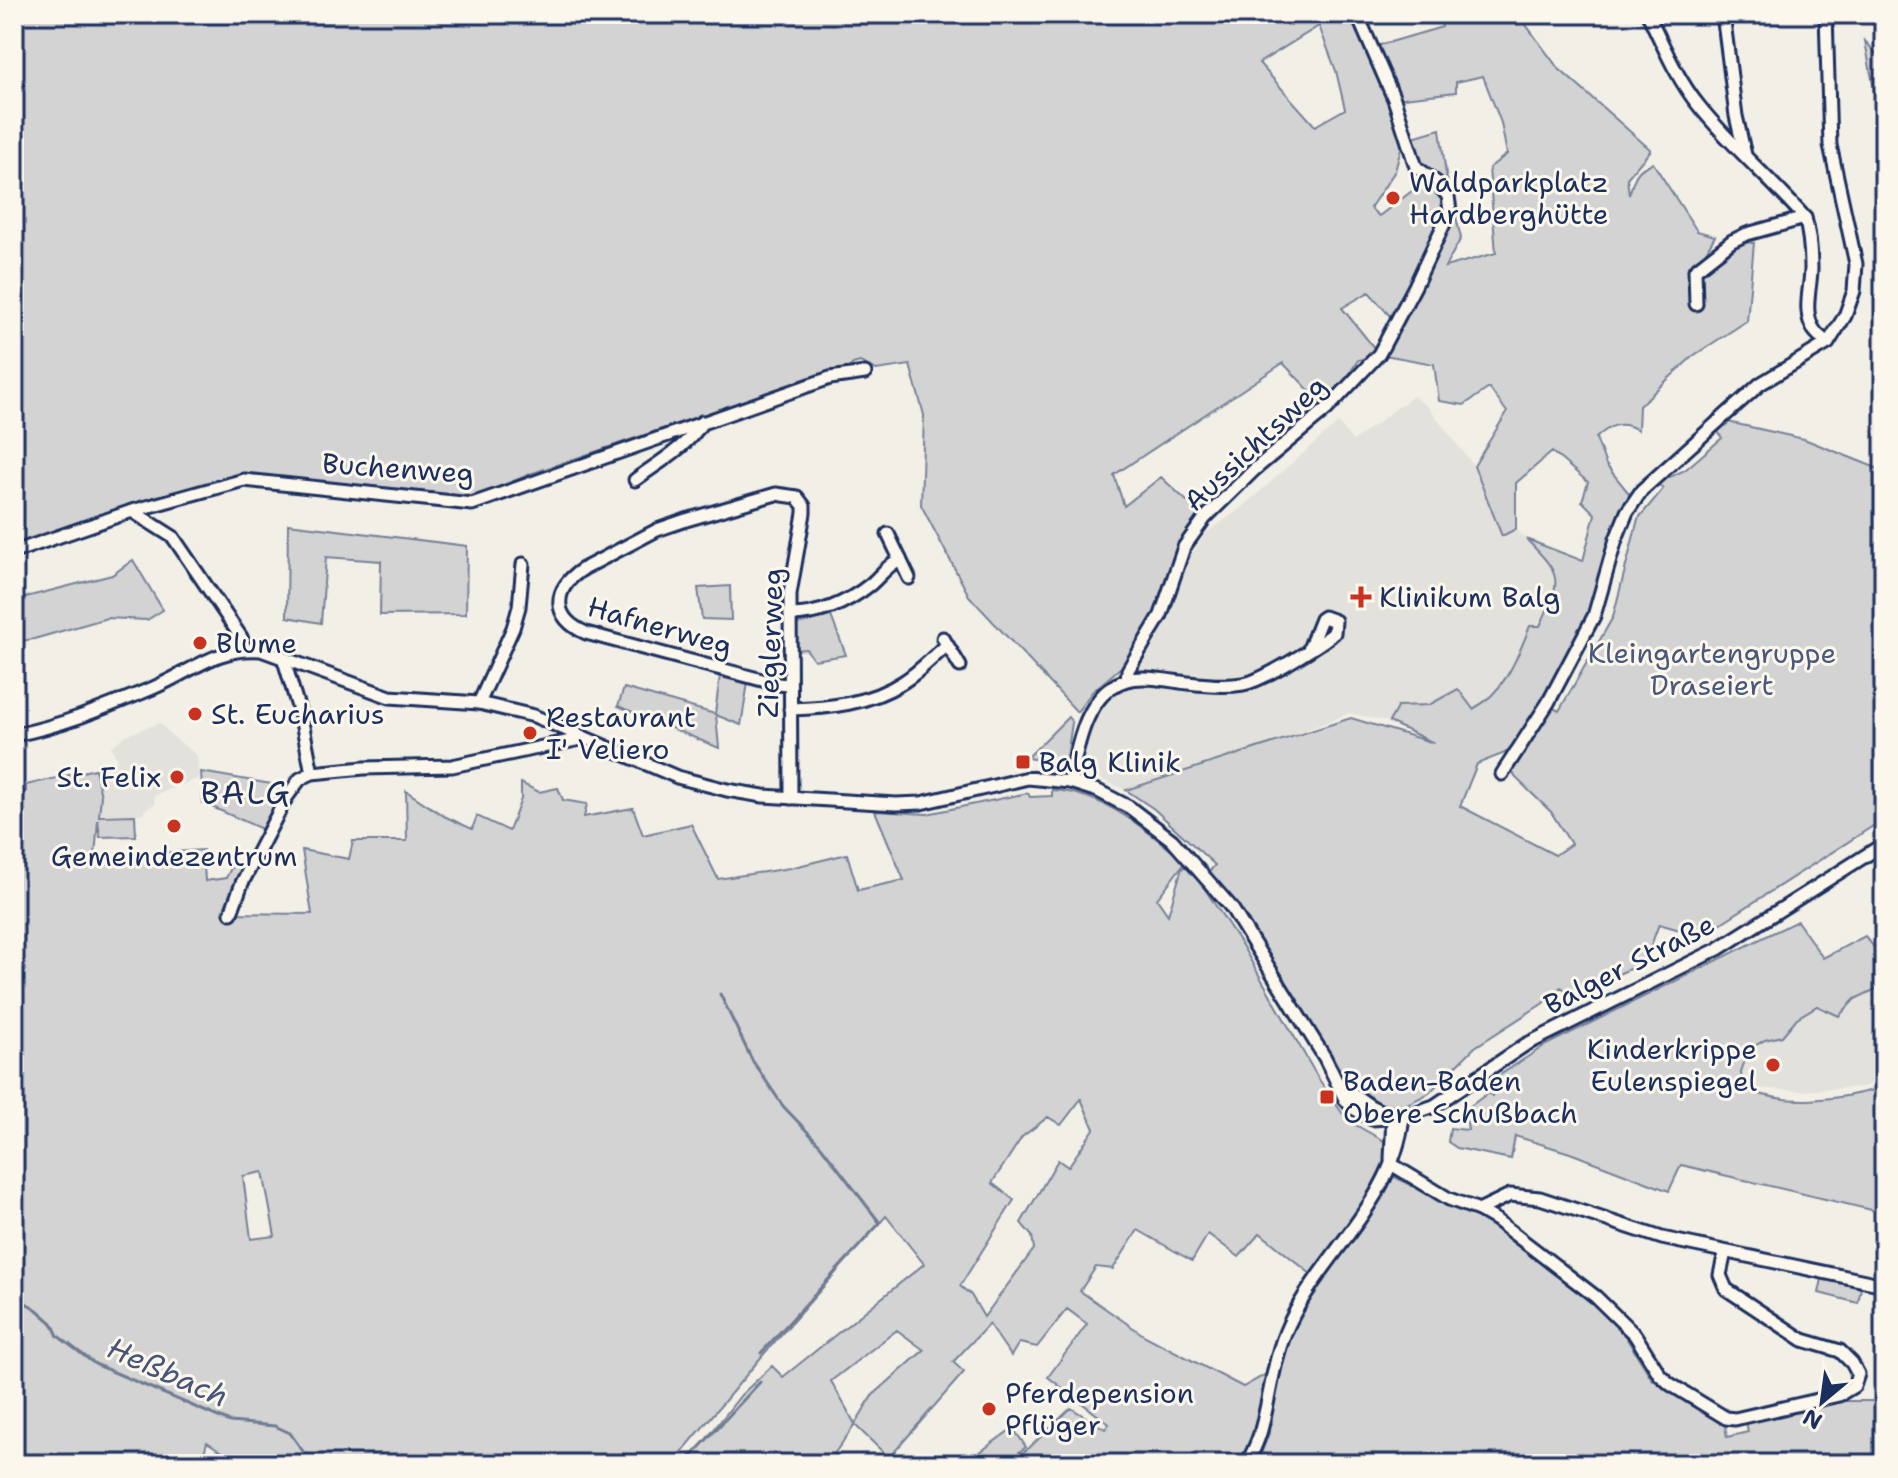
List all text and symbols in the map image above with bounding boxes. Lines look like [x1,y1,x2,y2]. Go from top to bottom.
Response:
place label: Waldparkplatz Hardberghütte [1409,163,1609,233]
marker: Waldparkplatz Hardberghütte [1384,189,1402,207]
street label: Aussichtsweg [1175,367,1335,519]
street label: Buchenweg [321,444,475,492]
street label: Zieglerweg [748,567,792,719]
place label: Klinikum Balg [1379,578,1560,616]
marker: Klinikum Balg [1350,586,1372,608]
street label: Hafnerweg [583,587,737,665]
place label: Blume [216,624,297,662]
marker: Blume [191,634,209,652]
park label: Kleingartengruppe Draseiert [1588,634,1836,704]
place label: St. Eucharius [211,695,385,733]
place label: Restaurant I' Veliero [546,698,696,768]
marker: St. Eucharius [186,705,204,723]
marker: Restaurant I' Veliero [521,724,539,742]
place label: Balg Klinik [1039,743,1181,781]
marker: Balg Klinik [1014,753,1032,771]
place label: St. Felix [56,758,161,796]
marker: St. Felix [168,768,186,786]
district label: BALG [200,771,292,814]
marker: Gemeindezentrum [165,817,183,835]
place label: Gemeindezentrum [51,837,297,875]
street label: Balger Straße [1537,905,1721,1023]
place label: Kinderkrippe Eulenspiegel [1587,1030,1758,1100]
marker: Kinderkrippe Eulenspiegel [1764,1056,1782,1074]
place label: Baden-Baden Obere Schußbach [1343,1062,1578,1132]
marker: Baden-Baden Obere Schußbach [1318,1088,1336,1106]
water label: Heßbach [101,1327,235,1417]
north arrow [1782,1362,1862,1442]
place label: Pferdepension Pflüger [1005,1374,1194,1444]
marker: Pferdepension Pflüger [980,1400,998,1418]
text: N [1798,1402,1827,1436]

